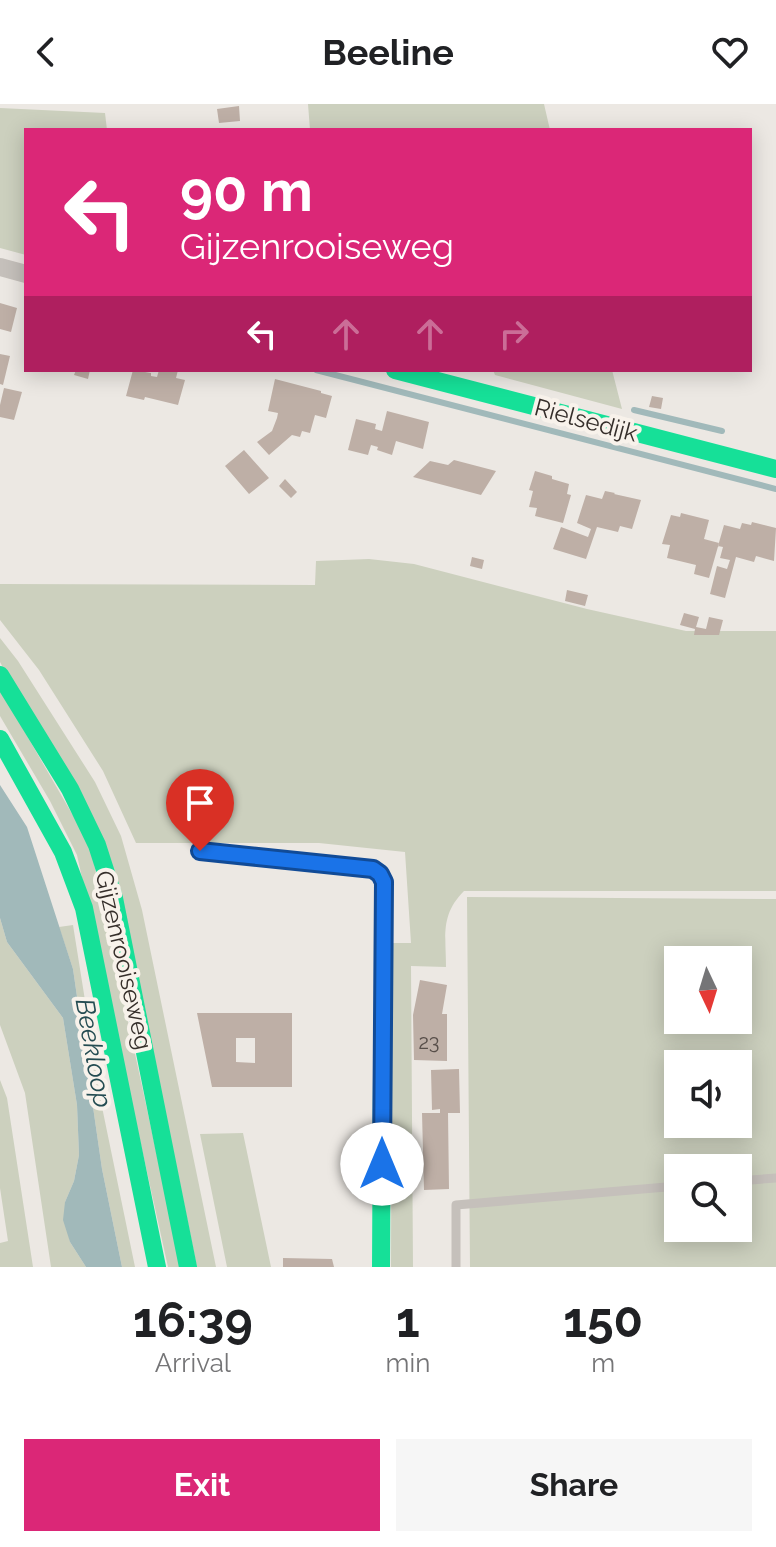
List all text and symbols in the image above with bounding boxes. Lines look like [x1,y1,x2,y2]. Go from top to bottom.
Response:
icon: back [24,30,68,74]
icon: heart [708,30,752,74]
text: Beeline [322,31,454,73]
text: 90 m [180,158,313,224]
icon: left [48,160,152,264]
text: Gijzenrooiseweg [180,225,454,267]
icon: left [240,312,284,356]
icon: ahead [324,312,368,356]
icon: ahead [408,312,452,356]
icon: right [492,312,536,356]
street label: Rielsedijk [531,392,641,448]
pin [166,769,234,851]
icon: arrive [178,781,222,825]
street label: Gijzenrooiseweg [89,868,159,1052]
north arrow [664,946,752,1034]
map controls [664,946,752,1242]
water label: Beekloop [70,996,118,1110]
house number: 23 [418,1030,440,1054]
button: sound [664,1050,752,1138]
position arrow [340,1122,424,1206]
button: search [664,1154,752,1242]
text: 16:39 [133,1292,253,1348]
text: 1 [396,1292,420,1348]
text: 150 [563,1292,643,1348]
text: Arrival [155,1348,231,1378]
text: min [386,1348,430,1378]
text: m [591,1348,615,1378]
button: Exit [24,1439,380,1531]
button: Share [396,1439,752,1531]

